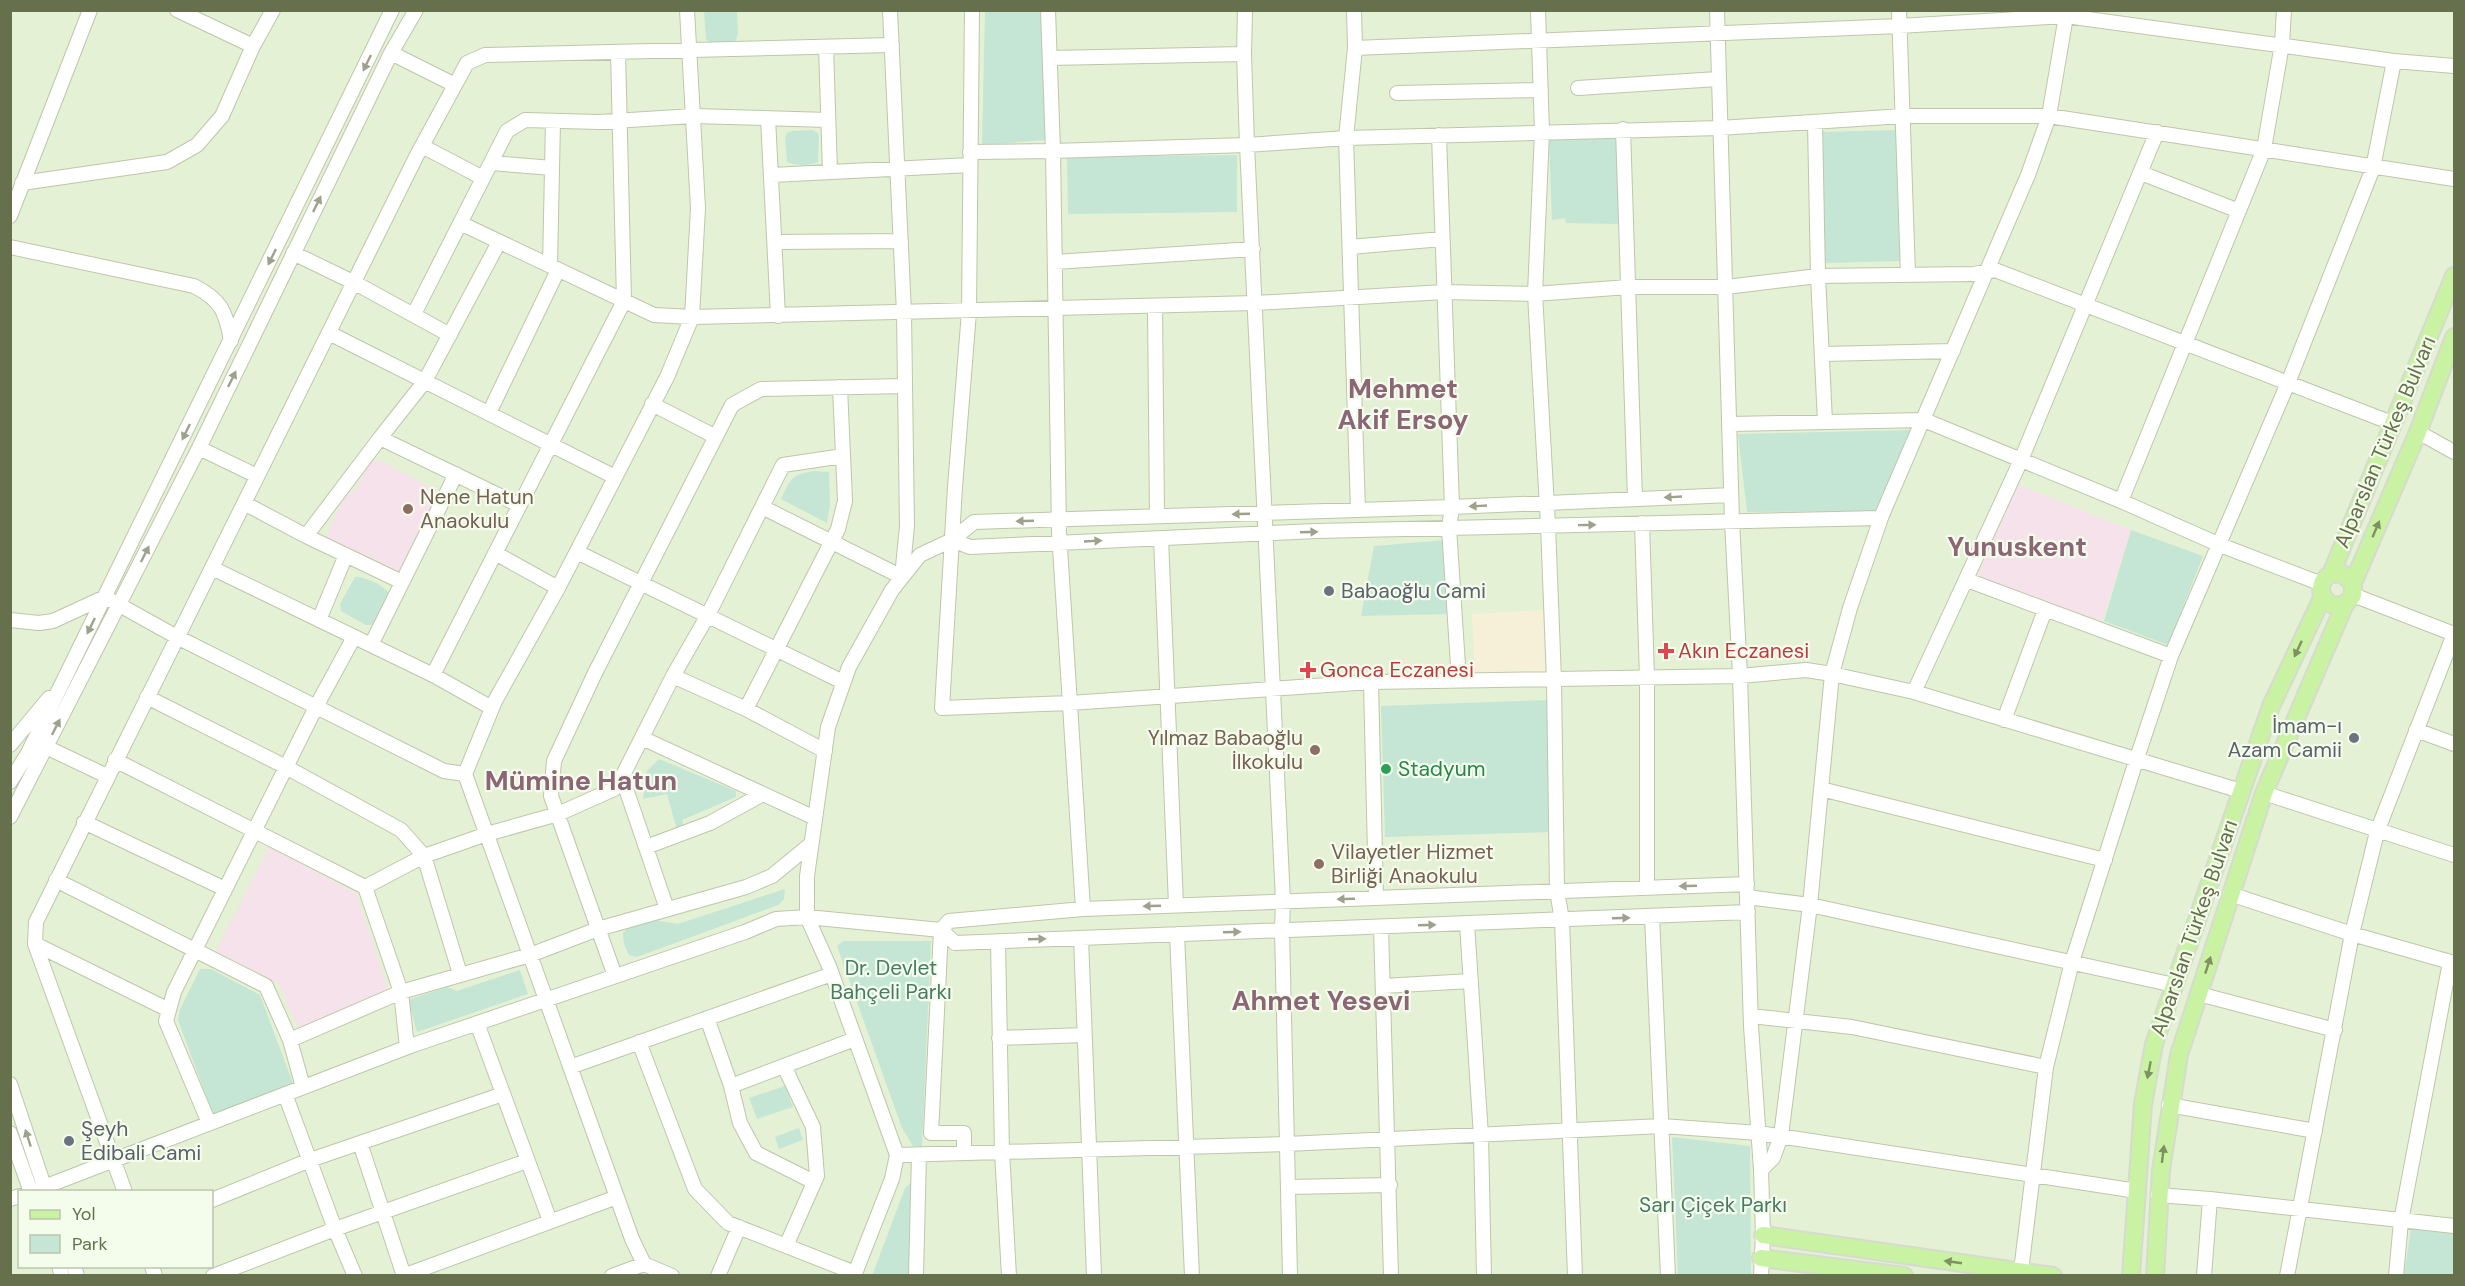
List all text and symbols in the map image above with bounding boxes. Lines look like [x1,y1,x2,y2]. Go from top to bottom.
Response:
one-way arrow [362,54,372,72]
one-way arrow [312,195,322,212]
one-way arrow [267,248,277,266]
street label: Alparslan Türkeş Bulvarı [2328,332,2442,552]
one-way arrow [228,371,237,388]
district label: Mehmet Akif Ersoy [1337,371,1469,437]
one-way arrow [181,424,191,441]
place label: Nene Hatun Anaokulu [420,483,534,535]
one-way arrow [1664,493,1683,502]
one-way arrow [1469,501,1488,510]
marker: Nene Hatun Anaokulu [401,502,415,516]
one-way arrow [1232,509,1251,519]
one-way arrow [1016,516,1035,525]
one-way arrow [1578,520,1597,529]
one-way arrow [2372,520,2381,538]
one-way arrow [1299,527,1318,536]
district label: Yunuskent [1947,529,2087,564]
one-way arrow [1083,536,1102,546]
one-way arrow [140,545,150,562]
place label: Babaoğlu Cami [1341,577,1486,605]
marker: Babaoğlu Cami [1322,584,1336,598]
one-way arrow [86,617,96,635]
place label: Akın Eczanesi [1678,637,1809,665]
one-way arrow [2293,641,2302,658]
marker: Akın Eczanesi [1659,644,1673,658]
place label: Gonca Eczanesi [1320,656,1474,684]
marker: Gonca Eczanesi [1301,663,1315,677]
place label: İmam-ı Azam Camii [2227,712,2342,764]
one-way arrow [52,719,61,736]
place label: Yılmaz Babaoğlu İlkokulu [1148,724,1303,776]
marker: İmam-ı Azam Camii [2347,731,2361,745]
marker: Yılmaz Babaoğlu İlkokulu [1308,743,1322,757]
place label: Stadyum [1398,755,1485,783]
marker: Stadyum [1379,762,1393,776]
district label: Mümine Hatun [485,763,677,798]
street label: Alparslan Türkeş Bulvarı [2144,816,2244,1040]
place label: Vilayetler Hizmet Birliği Anaokulu [1331,838,1494,890]
marker: Vilayetler Hizmet Birliği Anaokulu [1312,857,1326,871]
one-way arrow [1679,881,1698,890]
one-way arrow [1337,894,1356,903]
one-way arrow [1142,901,1161,911]
one-way arrow [1612,913,1631,922]
one-way arrow [1417,921,1436,930]
one-way arrow [1222,928,1241,937]
one-way arrow [1027,935,1046,944]
park label: Dr. Devlet Bahçeli Parkı [830,954,952,1006]
one-way arrow [2203,956,2213,974]
district label: Ahmet Yesevi [1231,983,1411,1018]
one-way arrow [2144,1061,2153,1080]
place label: Şeyh Edibali Cami [81,1115,201,1167]
one-way arrow [23,1129,33,1147]
marker: Şeyh Edibali Cami [62,1134,76,1148]
one-way arrow [2158,1145,2168,1164]
legend [18,1190,213,1268]
park label: Sarı Çiçek Parkı [1639,1191,1787,1219]
text: Yol [72,1202,96,1226]
text: Park [72,1232,108,1256]
one-way arrow [1943,1257,1962,1266]

